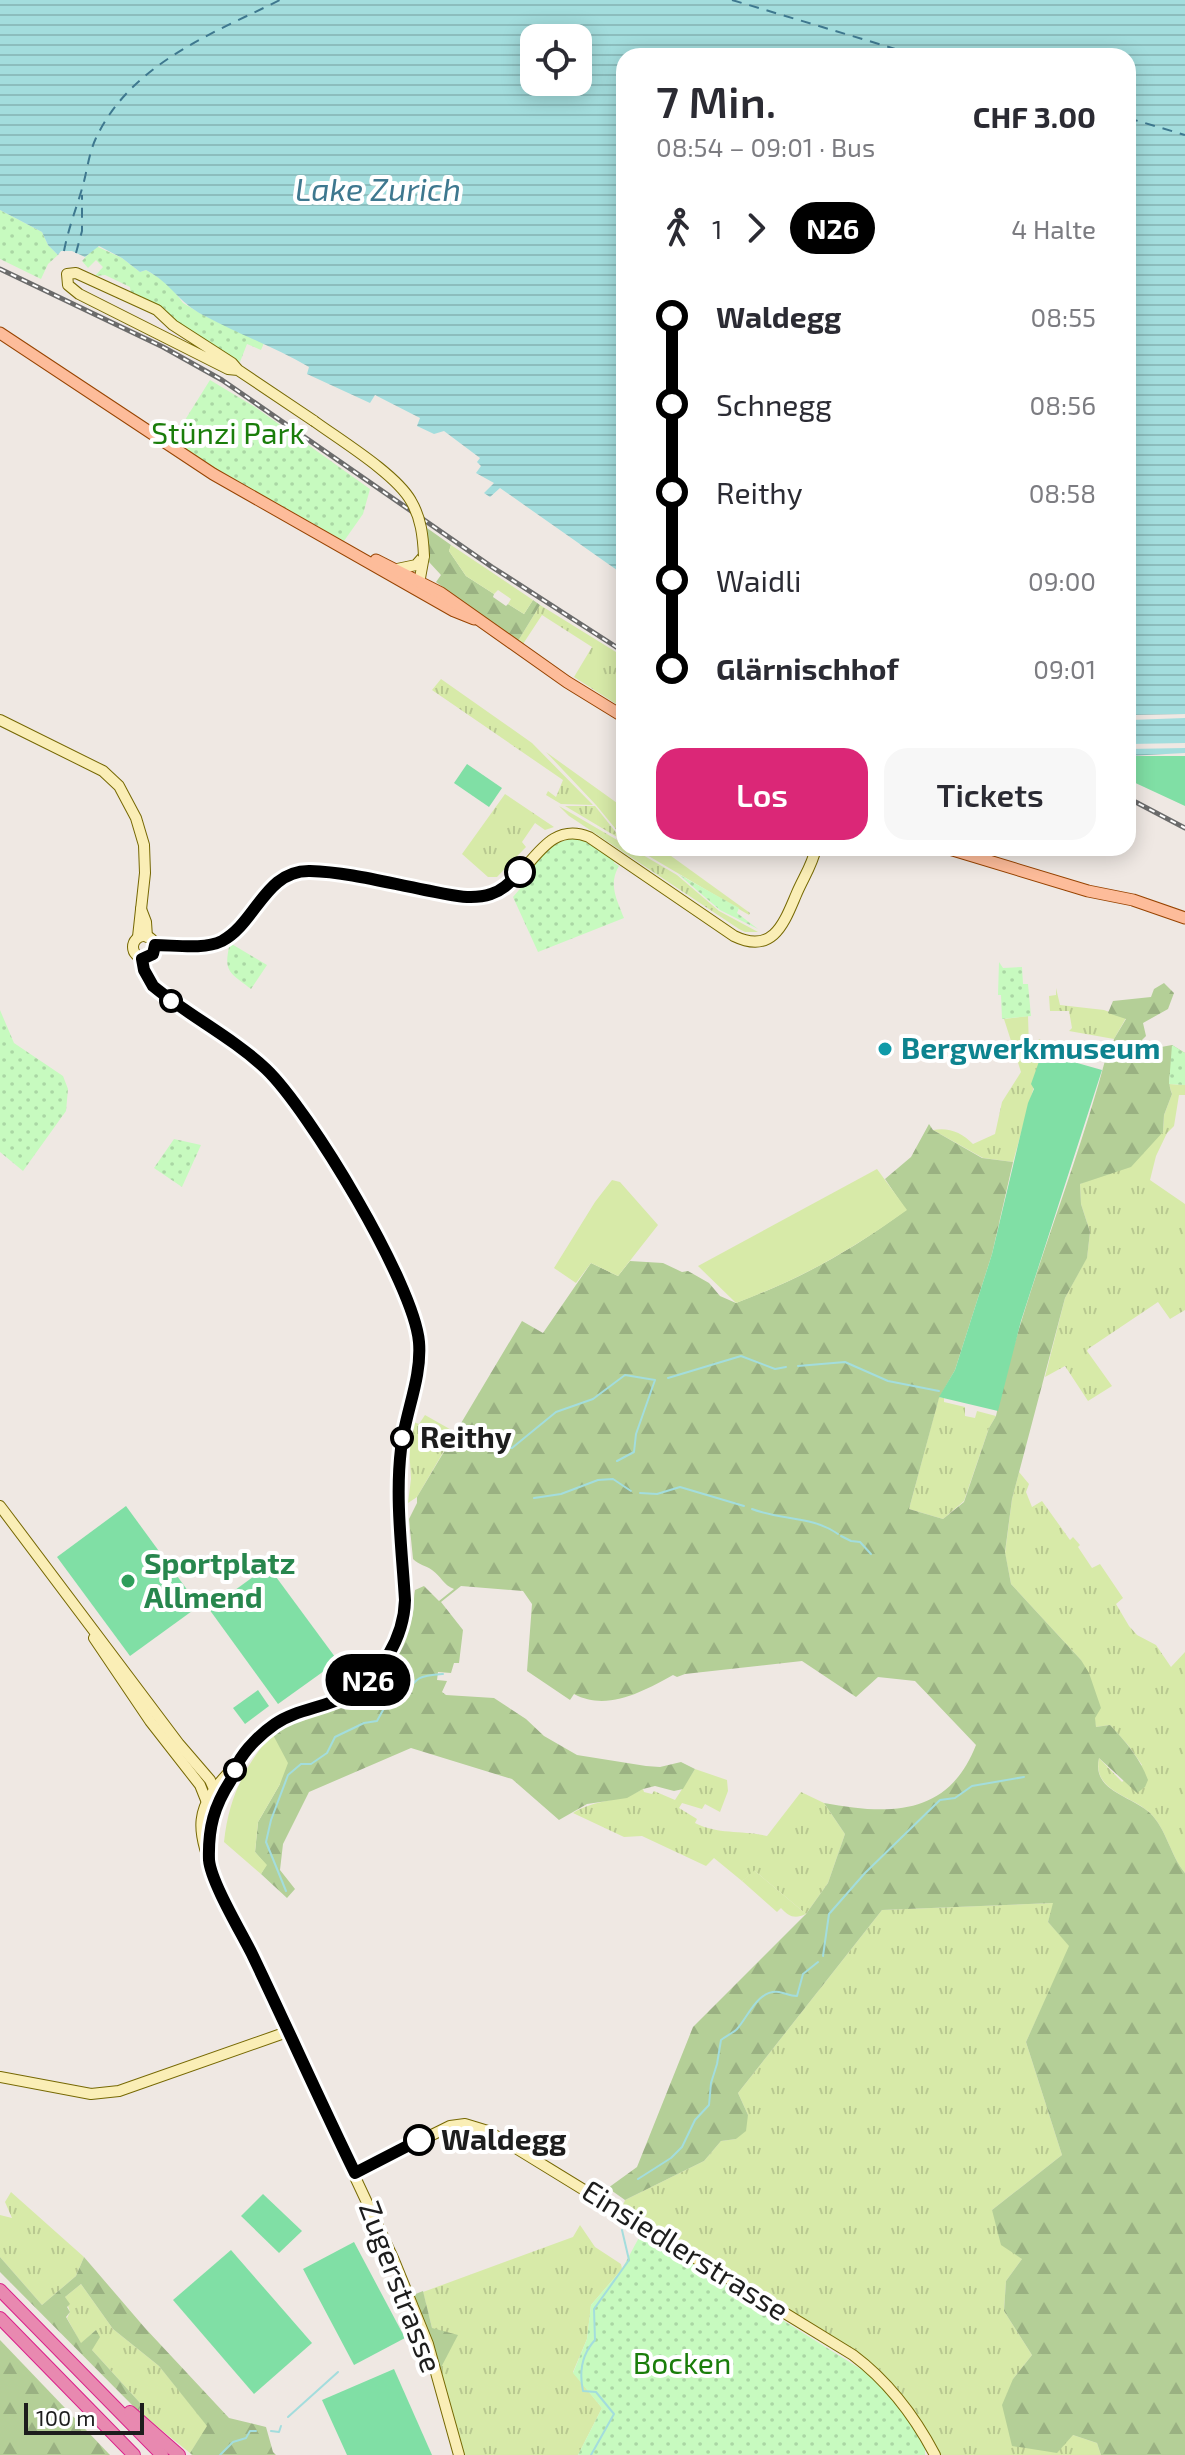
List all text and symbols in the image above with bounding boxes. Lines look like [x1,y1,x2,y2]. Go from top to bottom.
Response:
map controls [520,24,592,96]
button: locate [520,24,592,96]
text: 7 Min. [656,74,776,127]
text: CHF 3.00 [973,98,1096,134]
text: 08:54 – 09:01 · Bus [656,131,875,162]
water label: Lake Zurich [295,169,461,207]
icon: walk [656,206,700,250]
icon: forward [734,206,778,250]
text: N26 [806,211,859,245]
text: 1 [712,213,722,244]
text: 4 Halte [1011,213,1096,244]
text: Waldegg [716,298,842,334]
text: 08:55 [1031,301,1096,332]
text: Schnegg [716,386,832,422]
text: 08:56 [1030,389,1096,420]
park label: Stünzi Park [151,414,305,450]
text: Reithy [716,474,803,510]
text: 08:58 [1029,477,1096,508]
text: Waidli [716,562,802,598]
text: 09:00 [1028,565,1096,596]
text: Glärnischhof [716,650,899,686]
text: 09:01 [1033,653,1096,684]
button: Los [656,748,868,840]
button: Tickets [884,748,1096,840]
unlabelled marker [505,857,535,887]
unlabelled marker [160,990,182,1012]
place label: Bergwerkmuseum [901,1029,1160,1065]
marker: Bergwerkmuseum [876,1040,894,1058]
place label: Reithy [420,1418,512,1455]
marker: Reithy [391,1427,413,1449]
place label: Sportplatz Allmend [144,1544,295,1614]
marker: Sportplatz Allmend [119,1572,137,1590]
line badge: N26 [322,1654,414,1706]
text: N26 [341,1663,395,1697]
unlabelled marker [224,1759,246,1781]
place label: Waldegg [441,2120,567,2156]
marker: Waldegg [404,2125,434,2155]
street label: Einsiedlerstrasse [576,2171,796,2327]
street label: Zugerstrasse [353,2196,451,2377]
park label: Bocken [633,2344,731,2380]
scale bar [24,2399,144,2435]
text: 100 m [36,2404,95,2430]

